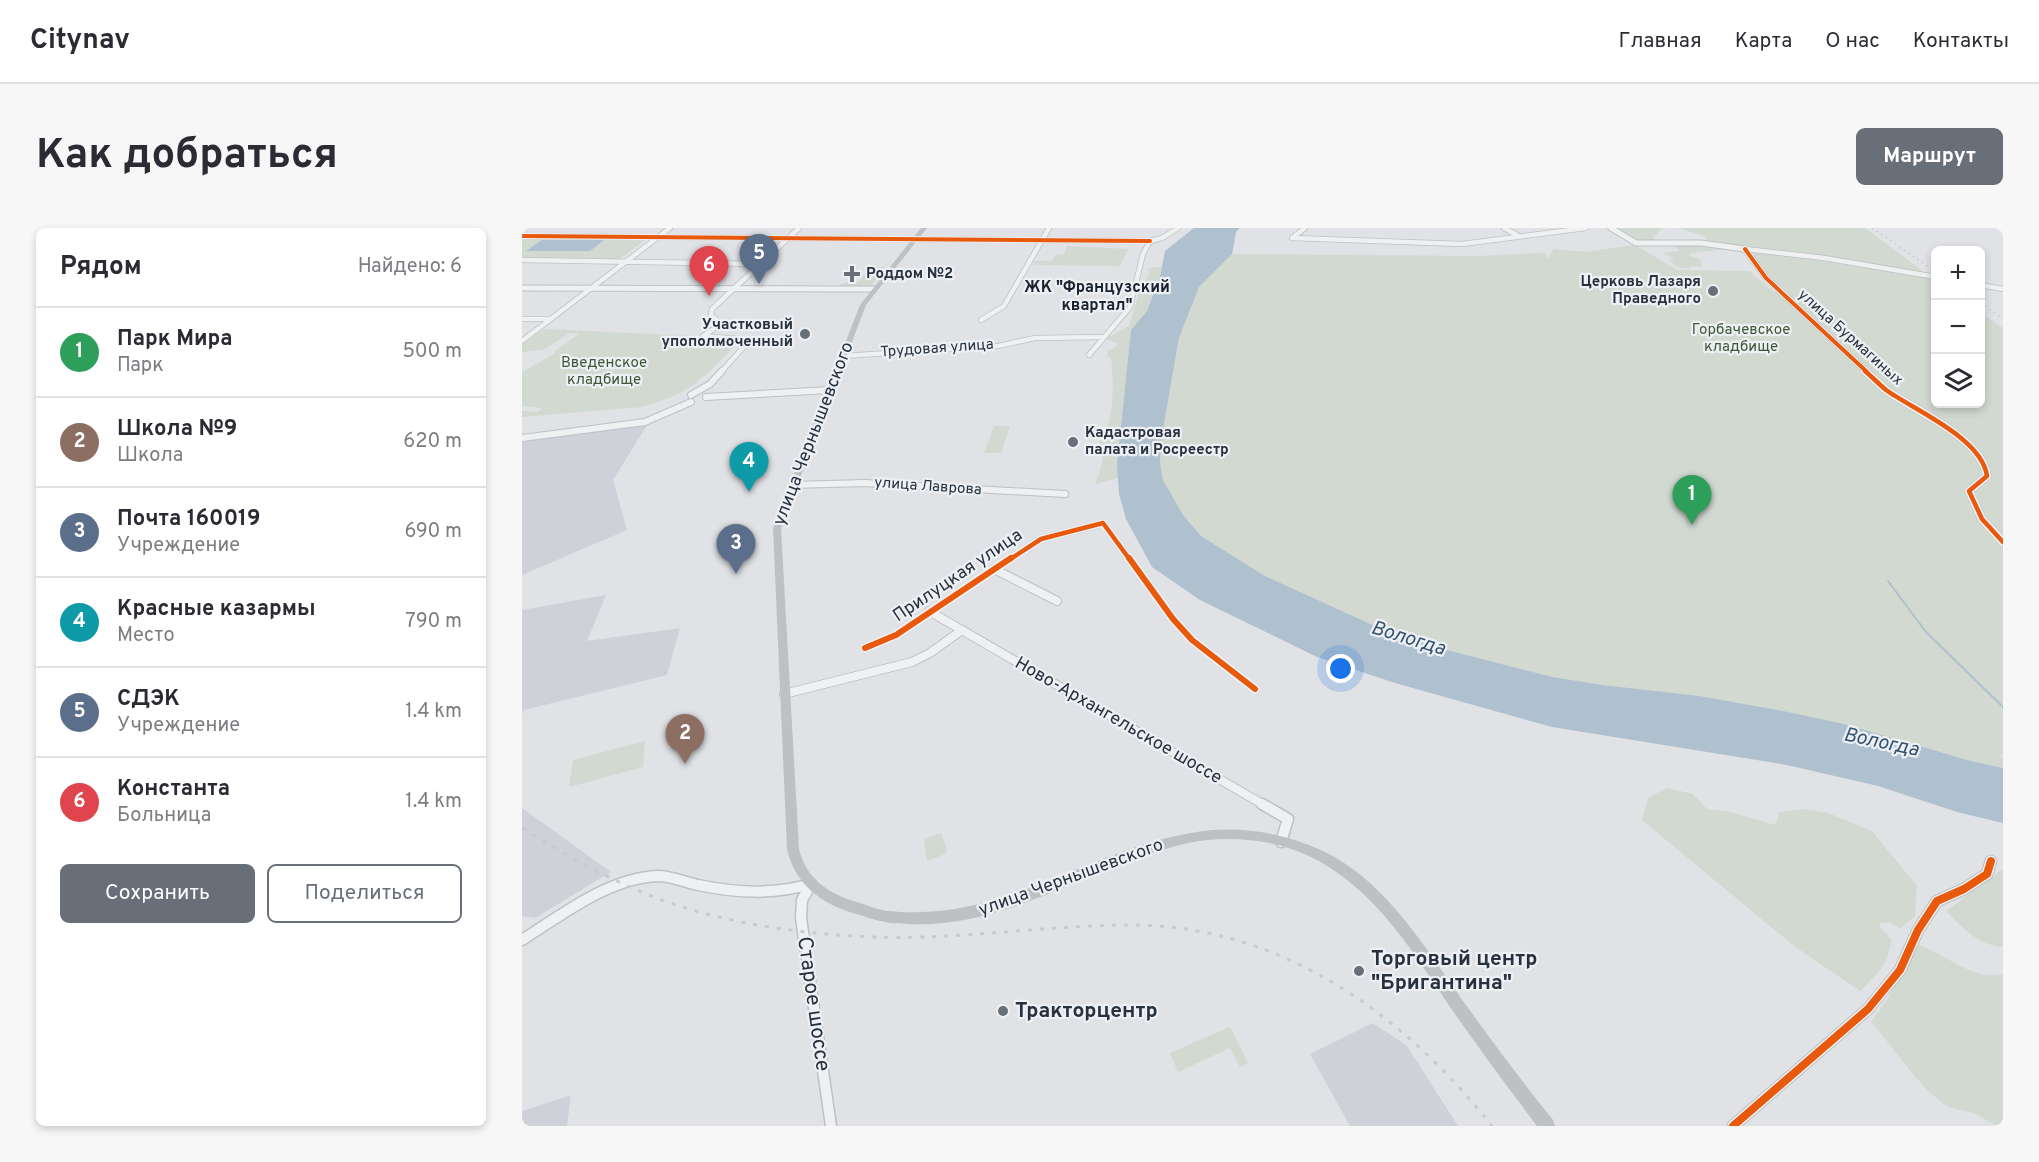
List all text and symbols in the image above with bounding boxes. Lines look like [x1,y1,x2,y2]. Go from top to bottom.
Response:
text: Citynav [30,23,130,59]
text: Главная [1618,28,1702,55]
text: Карта [1735,28,1792,55]
text: О нас [1825,28,1880,55]
text: Контакты [1913,28,2009,55]
button: Маршрут [1856,128,2003,185]
text: Как добраться [36,130,338,183]
pin: 5 [740,235,778,284]
map controls [1931,246,1985,408]
button: + [1931,246,1985,300]
pin: 6 [690,247,729,296]
text: Рядом [60,251,142,284]
text: Найдено: 6 [358,254,462,280]
marker: Роддом №2 [843,265,861,283]
place label: Роддом №2 [866,265,953,284]
place label: Церковь Лазаря Праведного [1580,273,1701,309]
district label: ЖК "Французский квартал" [1024,278,1170,316]
marker: Церковь Лазаря Праведного [1706,284,1720,298]
street label: улица Бурмагиных [1794,286,1907,390]
button: − [1931,300,1985,354]
place label: Участковый упополмоченный [662,316,793,352]
park label: Горбачевское кладбище [1692,321,1790,357]
text: Парк Мира [117,326,233,353]
marker: Участковый упополмоченный [798,327,812,341]
street label: Трудовая улица [880,336,994,362]
text: 1 [76,339,84,365]
text: 500 m [402,339,462,365]
street label: улица Чернышевского [768,339,860,529]
text: Парк [117,353,164,379]
park label: Введенское кладбище [561,354,647,390]
button: layers [1931,354,1985,408]
text: Школа №9 [117,416,237,443]
place label: Кадастровая палата и Росреестр [1085,424,1229,460]
text: 2 [73,429,86,455]
text: 620 m [403,429,462,455]
marker: Кадастровая палата и Росреестр [1066,435,1080,449]
pin: 4 [730,442,768,492]
text: Школа [117,443,183,469]
street label: улица Лаврова [874,474,982,500]
pin: 1 [1672,476,1712,525]
text: Почта 160019 [117,506,260,533]
text: 3 [74,519,86,545]
text: 690 m [405,519,462,545]
pin: 3 [716,524,756,574]
street label: Прилуцкая улица [889,524,1027,628]
text: Учреждение [117,533,240,559]
text: Красные казармы [117,596,316,623]
text: 4 [73,609,86,635]
text: 790 m [405,609,462,635]
water label: Вологда [1368,615,1449,663]
text: Место [117,623,175,649]
street label: Ново-Архангельское шоссе [1010,652,1226,790]
your location [1326,654,1355,683]
text: СДЭК [117,686,180,713]
text: 5 [73,699,86,725]
text: 1.4 km [405,699,462,725]
text: Учреждение [117,713,240,739]
pin: 2 [666,714,704,764]
water label: Вологда [1841,722,1922,764]
text: Константа [117,776,230,803]
text: 6 [73,789,86,815]
text: 1.4 km [405,789,462,815]
text: Больница [117,803,211,829]
street label: улица Чернышевского [976,834,1166,922]
button: Сохранить [60,864,255,923]
button: Поделиться [267,864,462,923]
street label: Старое шоссе [790,935,836,1073]
place label: Торговый центр "Бригантина" [1371,946,1537,997]
marker: Торговый центр "Бригантина" [1352,964,1366,978]
place label: Тракторцентр [1015,998,1158,1025]
marker: Тракторцентр [996,1004,1010,1018]

